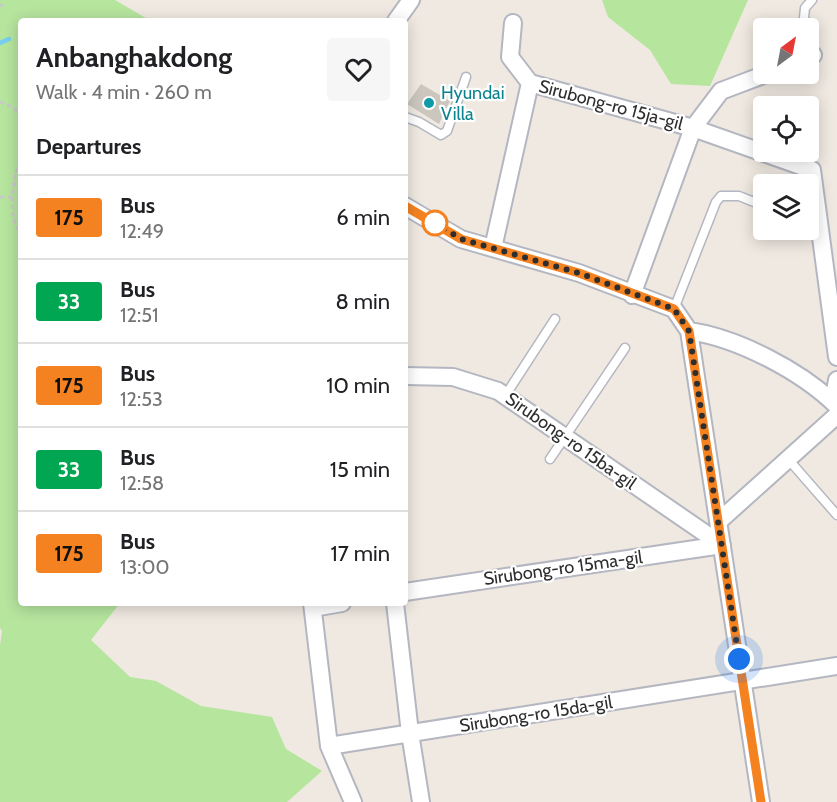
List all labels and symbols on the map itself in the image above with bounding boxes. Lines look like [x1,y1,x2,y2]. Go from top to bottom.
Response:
north arrow [753,18,819,84]
street label: Sirubong-ro 15ja-gil [537,75,686,135]
place label: Hyundai Villa [441,82,505,125]
marker: Hyundai Villa [422,96,436,110]
unlabelled marker [422,210,448,236]
street label: Sirubong-ro 15ba-gil [501,388,641,495]
street label: Sirubong-ro 15ma-gil [482,546,645,590]
your location [724,644,754,674]
street label: Sirubong-ro 15da-gil [458,691,615,737]

